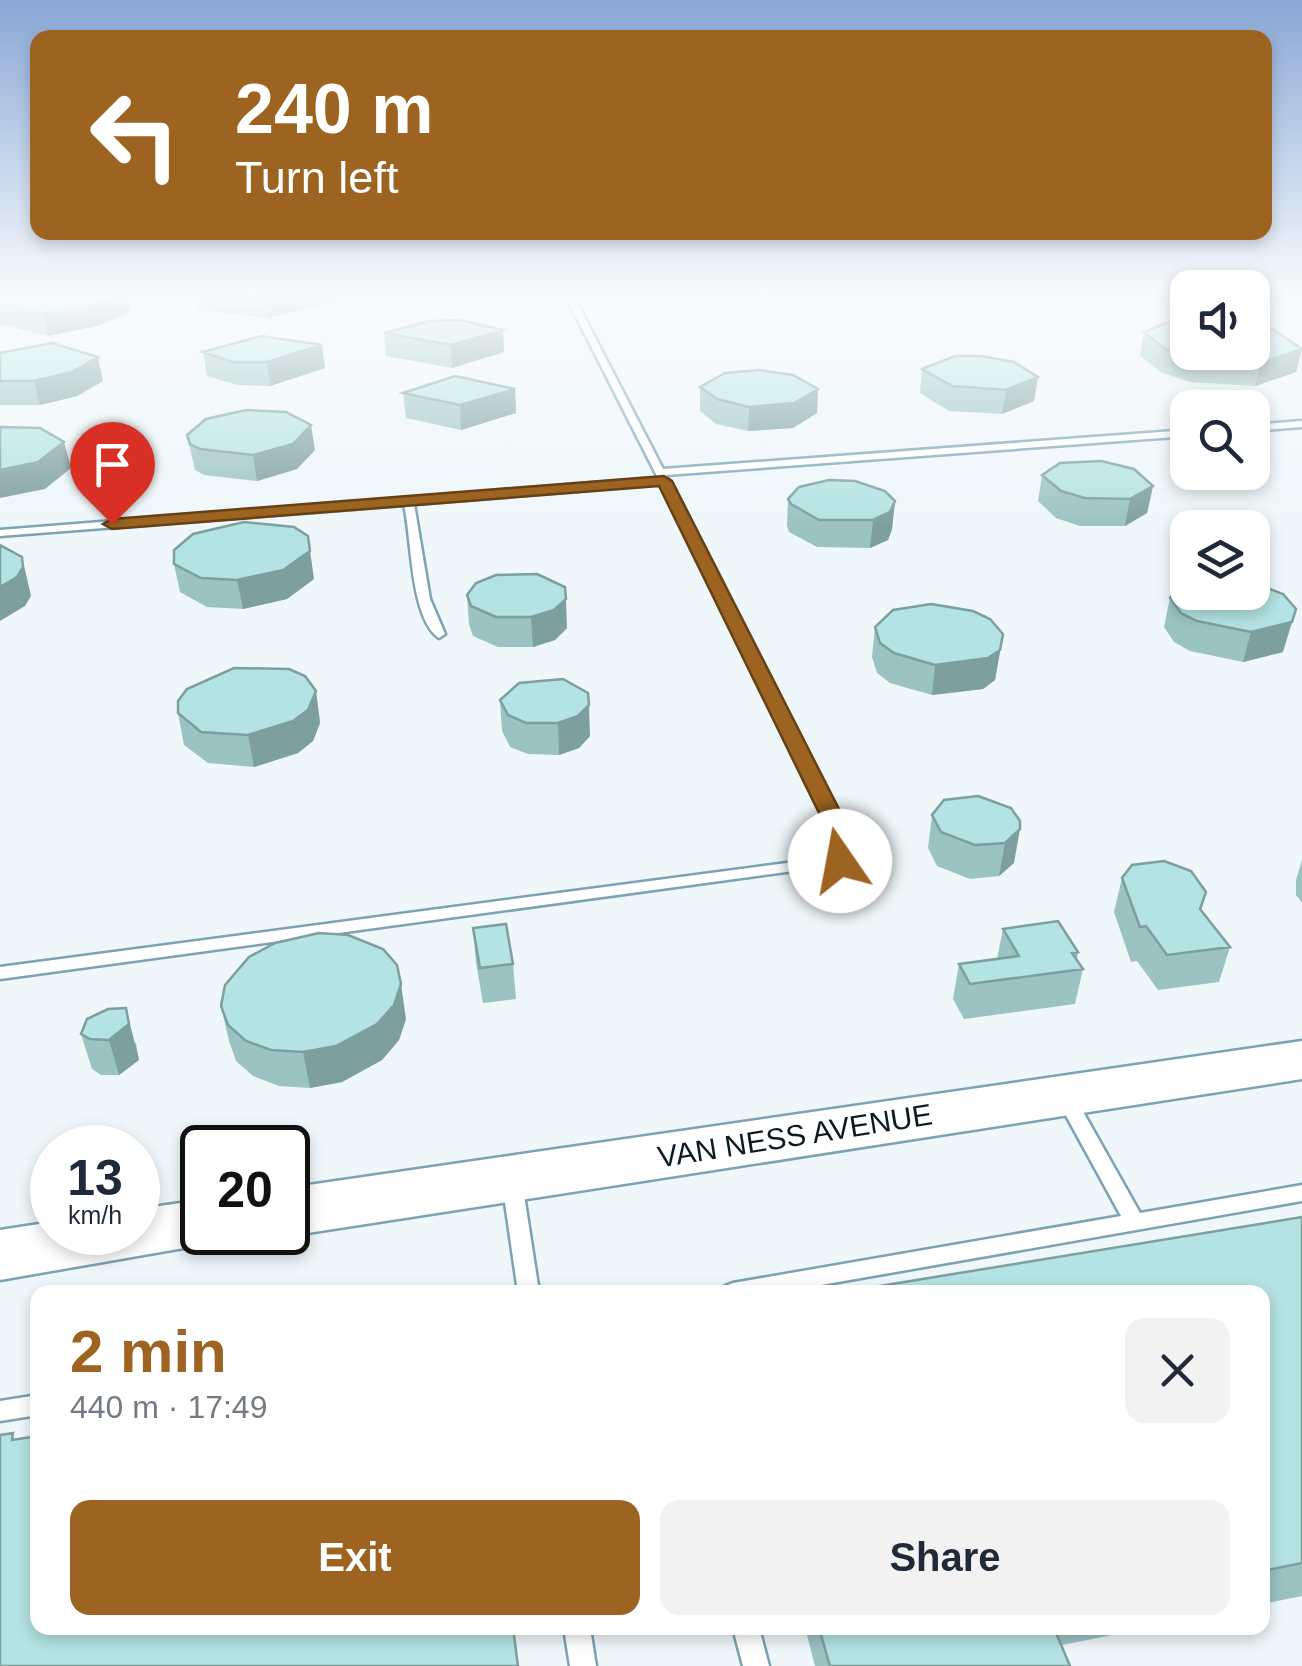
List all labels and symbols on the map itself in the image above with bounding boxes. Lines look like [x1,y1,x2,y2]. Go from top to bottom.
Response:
pin [70,422,155,525]
position arrow [788,809,892,913]
street label: VAN NESS AVENUE [655,1098,934,1173]
speed limit sign: 20 [180,1125,310,1255]

